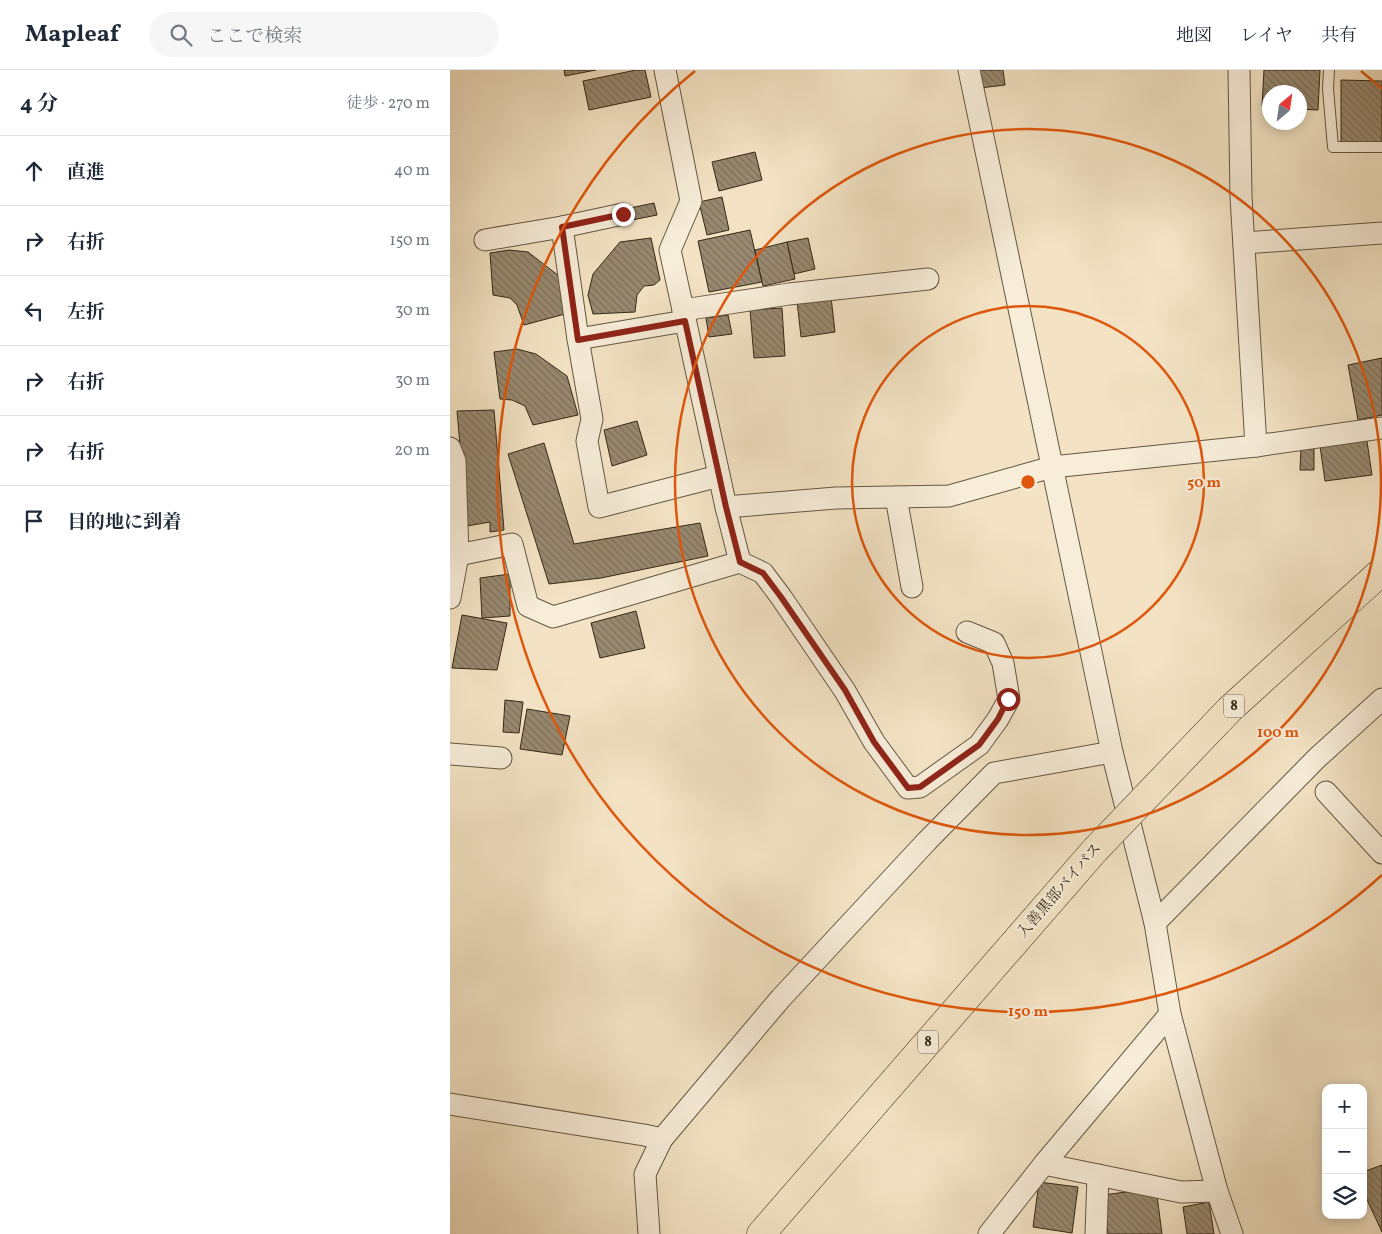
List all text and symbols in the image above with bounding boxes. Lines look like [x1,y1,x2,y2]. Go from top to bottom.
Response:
search box [149,12,499,57]
text: Mapleaf [25,18,119,52]
icon: search [167,21,195,49]
text: ここで検索 [207,24,302,50]
text: 地図 [1176,24,1212,49]
text: レイヤ [1240,24,1293,49]
text: 共有 [1321,24,1357,49]
north arrow [1262,85,1307,130]
text: 4 分 [20,90,58,119]
text: 徒歩 · 270 m [346,93,430,115]
icon: ahead [20,157,48,185]
text: 直進 [67,160,105,186]
text: 40 m [394,160,430,182]
route end [612,203,635,226]
icon: right [20,227,48,255]
text: 右折 [67,230,105,256]
text: 150 m [389,230,430,252]
icon: left [20,297,48,325]
text: 左折 [67,300,105,326]
text: 30 m [395,300,430,322]
icon: right [20,367,48,395]
text: 右折 [67,370,105,396]
text: 30 m [395,370,430,392]
icon: right [20,437,48,465]
text: 右折 [67,440,105,466]
text: 20 m [395,440,430,462]
centre of rings [1019,473,1037,491]
text: 50 m [1187,473,1221,494]
icon: arrive [20,507,48,535]
text: 目的地に到着 [67,510,181,536]
route start [997,688,1020,711]
road number: 8 [1224,694,1244,718]
text: 100 m [1257,723,1300,744]
street label: 入善黒部バイパス [1013,839,1107,943]
text: 150 m [1008,1002,1048,1023]
road number: 8 [918,1030,938,1054]
map controls [1322,1084,1367,1219]
button: + [1322,1084,1367,1129]
button: − [1322,1129,1367,1174]
button: layers [1322,1174,1367,1219]

